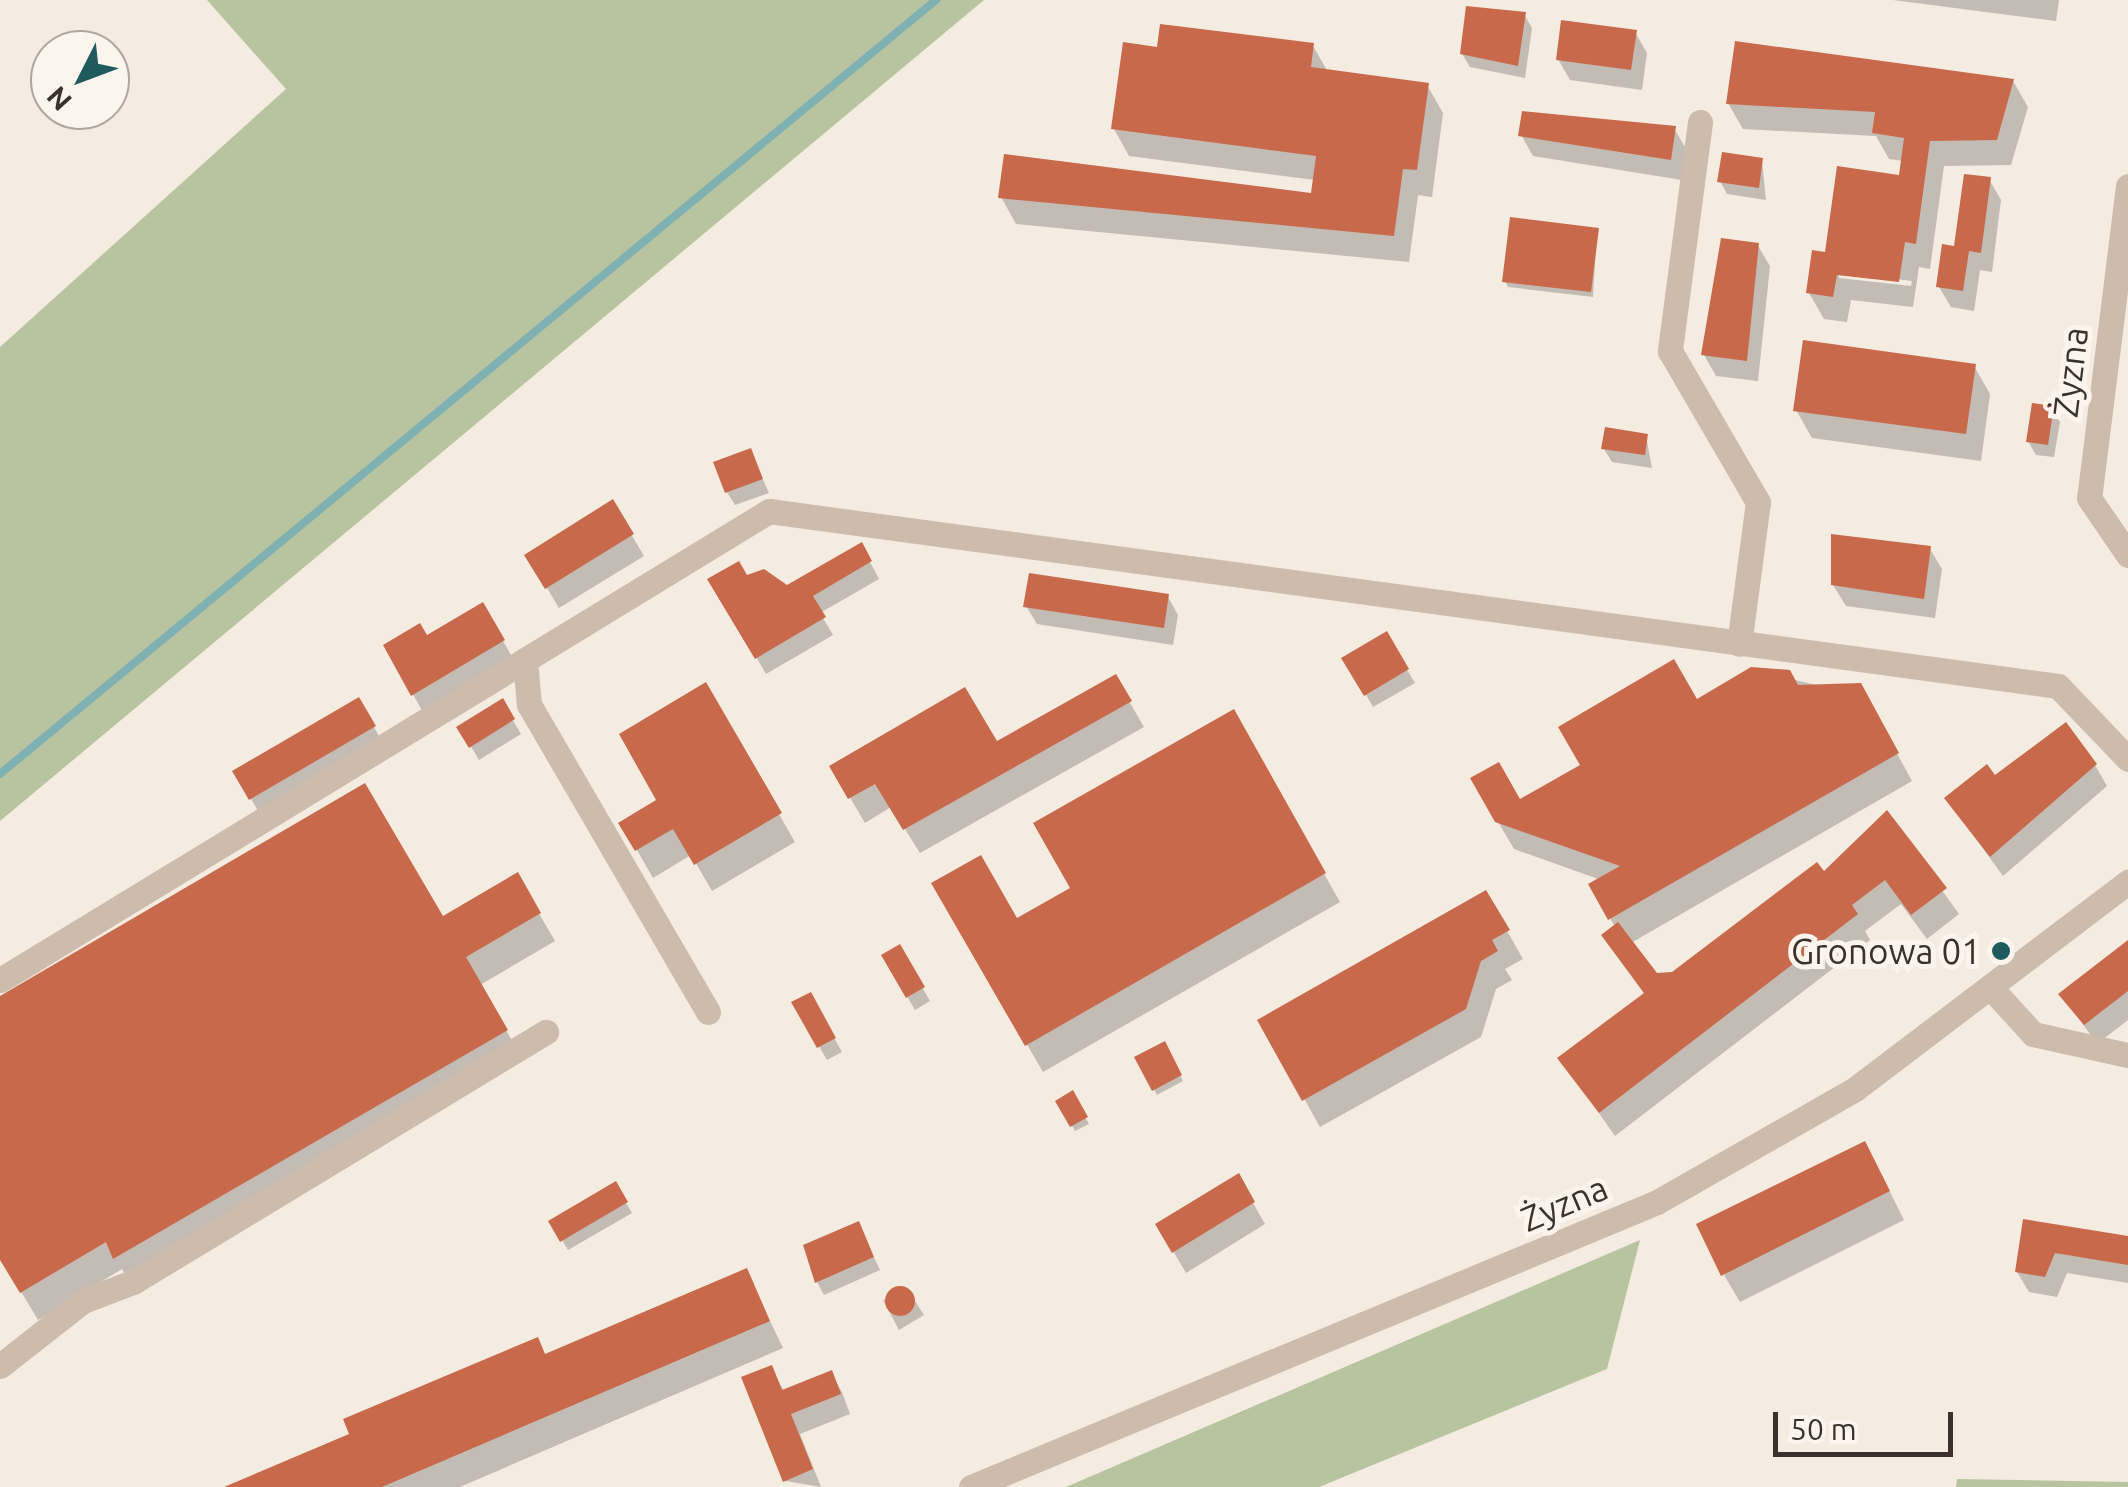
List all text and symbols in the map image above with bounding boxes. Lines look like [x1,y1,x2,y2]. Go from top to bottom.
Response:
north arrow [30,30,130,130]
text: N [40,81,77,117]
street label: Żyzna [2044,325,2096,419]
place label: Gronowa 01 [1791,930,1981,972]
marker: Gronowa 01 [1990,940,2012,962]
street label: Żyzna [1514,1166,1614,1240]
scale bar [1778,1392,1958,1454]
text: 50 m [1790,1412,1857,1446]

